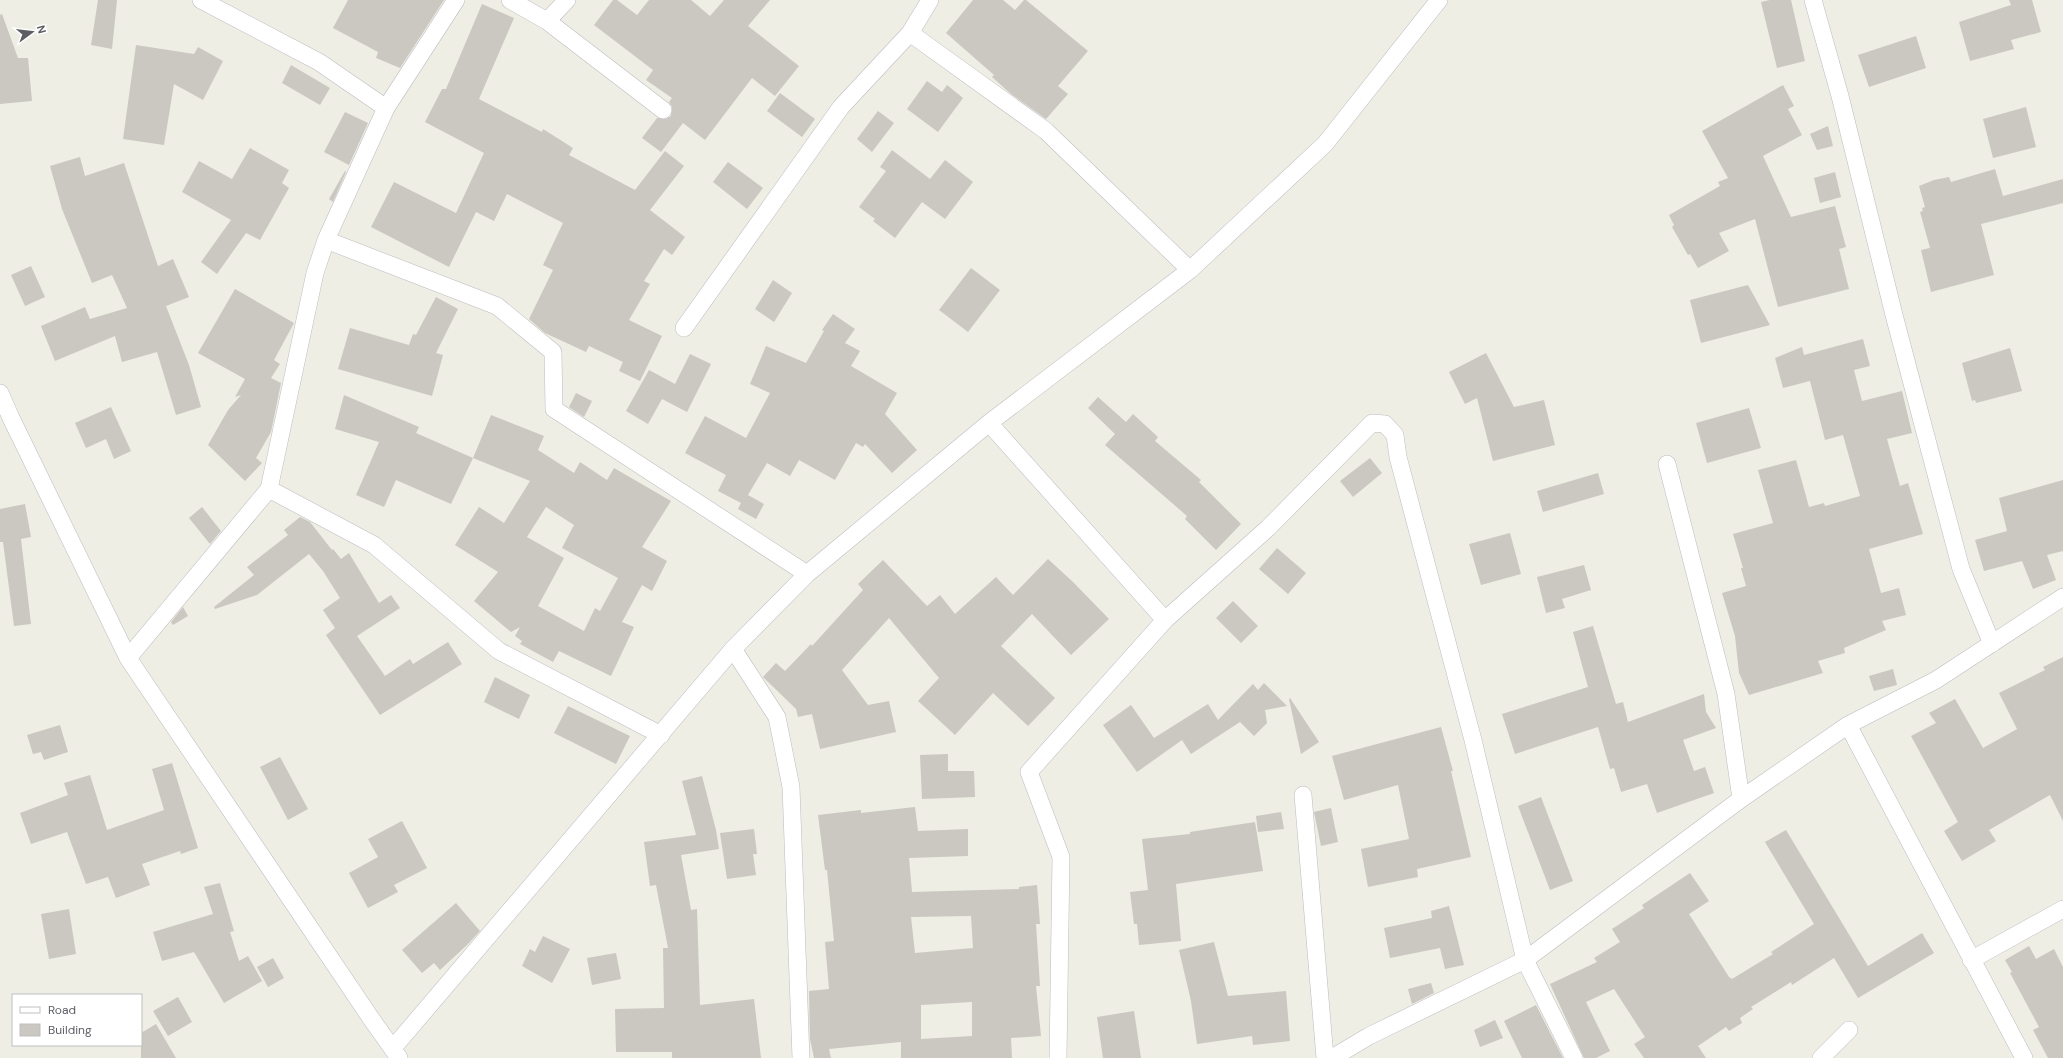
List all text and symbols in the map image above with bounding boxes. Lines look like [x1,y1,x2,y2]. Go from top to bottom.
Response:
north arrow [12,12,52,52]
text: N [34,24,49,35]
legend [12,994,142,1046]
text: Road [48,1002,76,1018]
text: Building [48,1022,92,1038]

